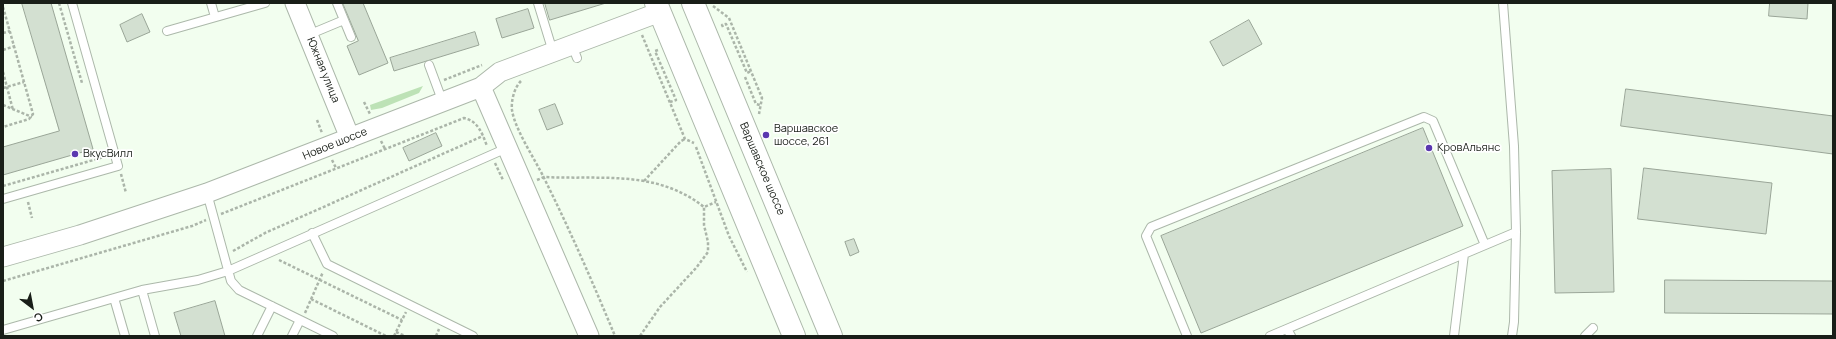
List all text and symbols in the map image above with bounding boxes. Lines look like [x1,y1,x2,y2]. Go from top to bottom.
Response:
street label: Южная улица [304,35,342,105]
street label: Варшавское шоссе [736,121,788,217]
place label: Варшавское шоссе, 261 [774,122,838,148]
street label: Новое шоссе [301,125,369,163]
marker: Варшавское шоссе, 261 [761,130,771,140]
place label: КровАльянс [1437,141,1500,155]
marker: КровАльянс [1424,143,1434,153]
place label: ВкусВилл [83,147,133,161]
marker: ВкусВилл [70,149,80,159]
north arrow [12,287,52,327]
text: С [31,309,46,326]

